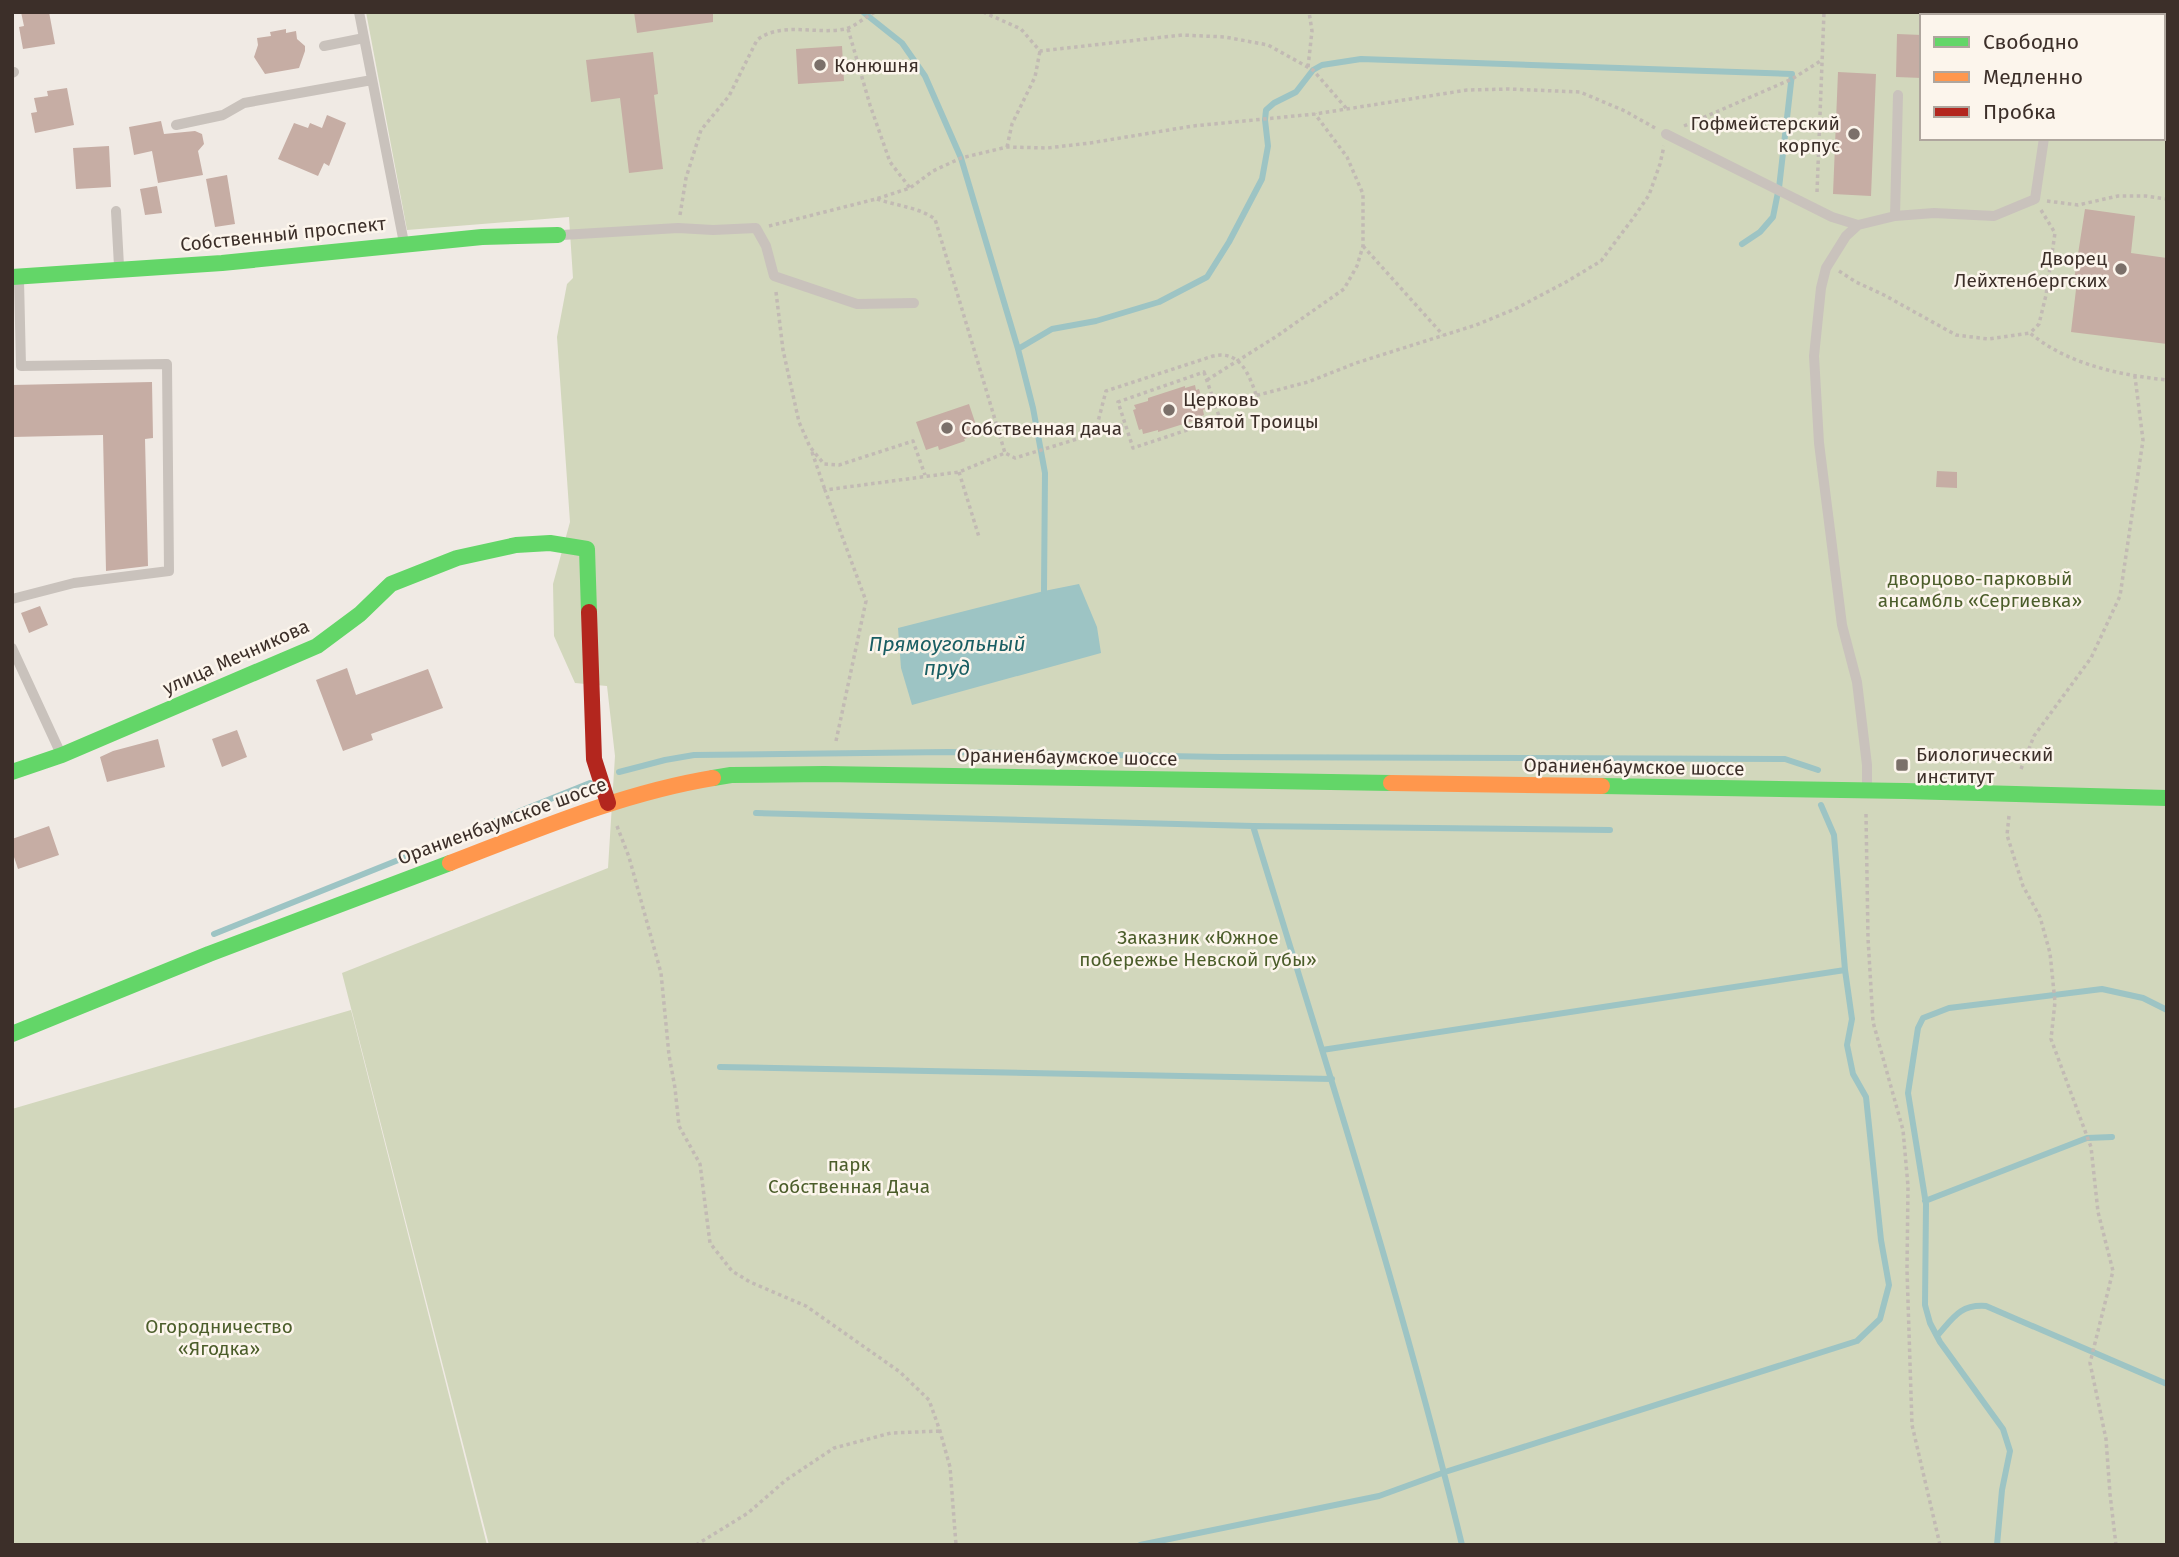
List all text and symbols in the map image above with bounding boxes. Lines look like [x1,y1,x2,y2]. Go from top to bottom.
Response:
legend [1920,14,2165,140]
text: Свободно [1983,29,2079,55]
place label: Конюшня [834,54,919,77]
marker: Конюшня [812,57,828,73]
text: Медленно [1983,64,2083,90]
text: Пробка [1983,99,2056,125]
place label: Гофмейстерский корпус [1691,112,1840,157]
marker: Гофмейстерский корпус [1846,126,1862,142]
street label: Собственный проспект [179,212,387,256]
place label: Дворец Лейхтенбергских [1954,247,2108,292]
marker: Дворец Лейхтенбергских [2113,261,2129,277]
place label: Церковь Святой Троицы [1183,388,1319,433]
marker: Церковь Святой Троицы [1161,402,1177,418]
place label: Собственная дача [961,417,1122,440]
marker: Собственная дача [939,420,955,436]
park label: дворцово-парковый ансамбль «Сергиевка» [1878,567,2082,612]
street label: улица Мечникова [159,614,313,700]
water label: Прямоугольный пруд [868,631,1026,681]
place label: Биологический институт [1916,743,2054,788]
street label: Ораниенбаумское шоссе [956,744,1178,770]
street label: Ораниенбаумское шоссе [1523,754,1745,780]
marker: Биологический институт [1894,757,1910,773]
street label: Ораниенбаумское шоссе [394,772,610,870]
park label: Заказник «Южное побережье Невской губы» [1079,926,1317,971]
park label: парк Собственная Дача [768,1153,930,1198]
park label: Огородничество «Ягодка» [145,1315,293,1360]

